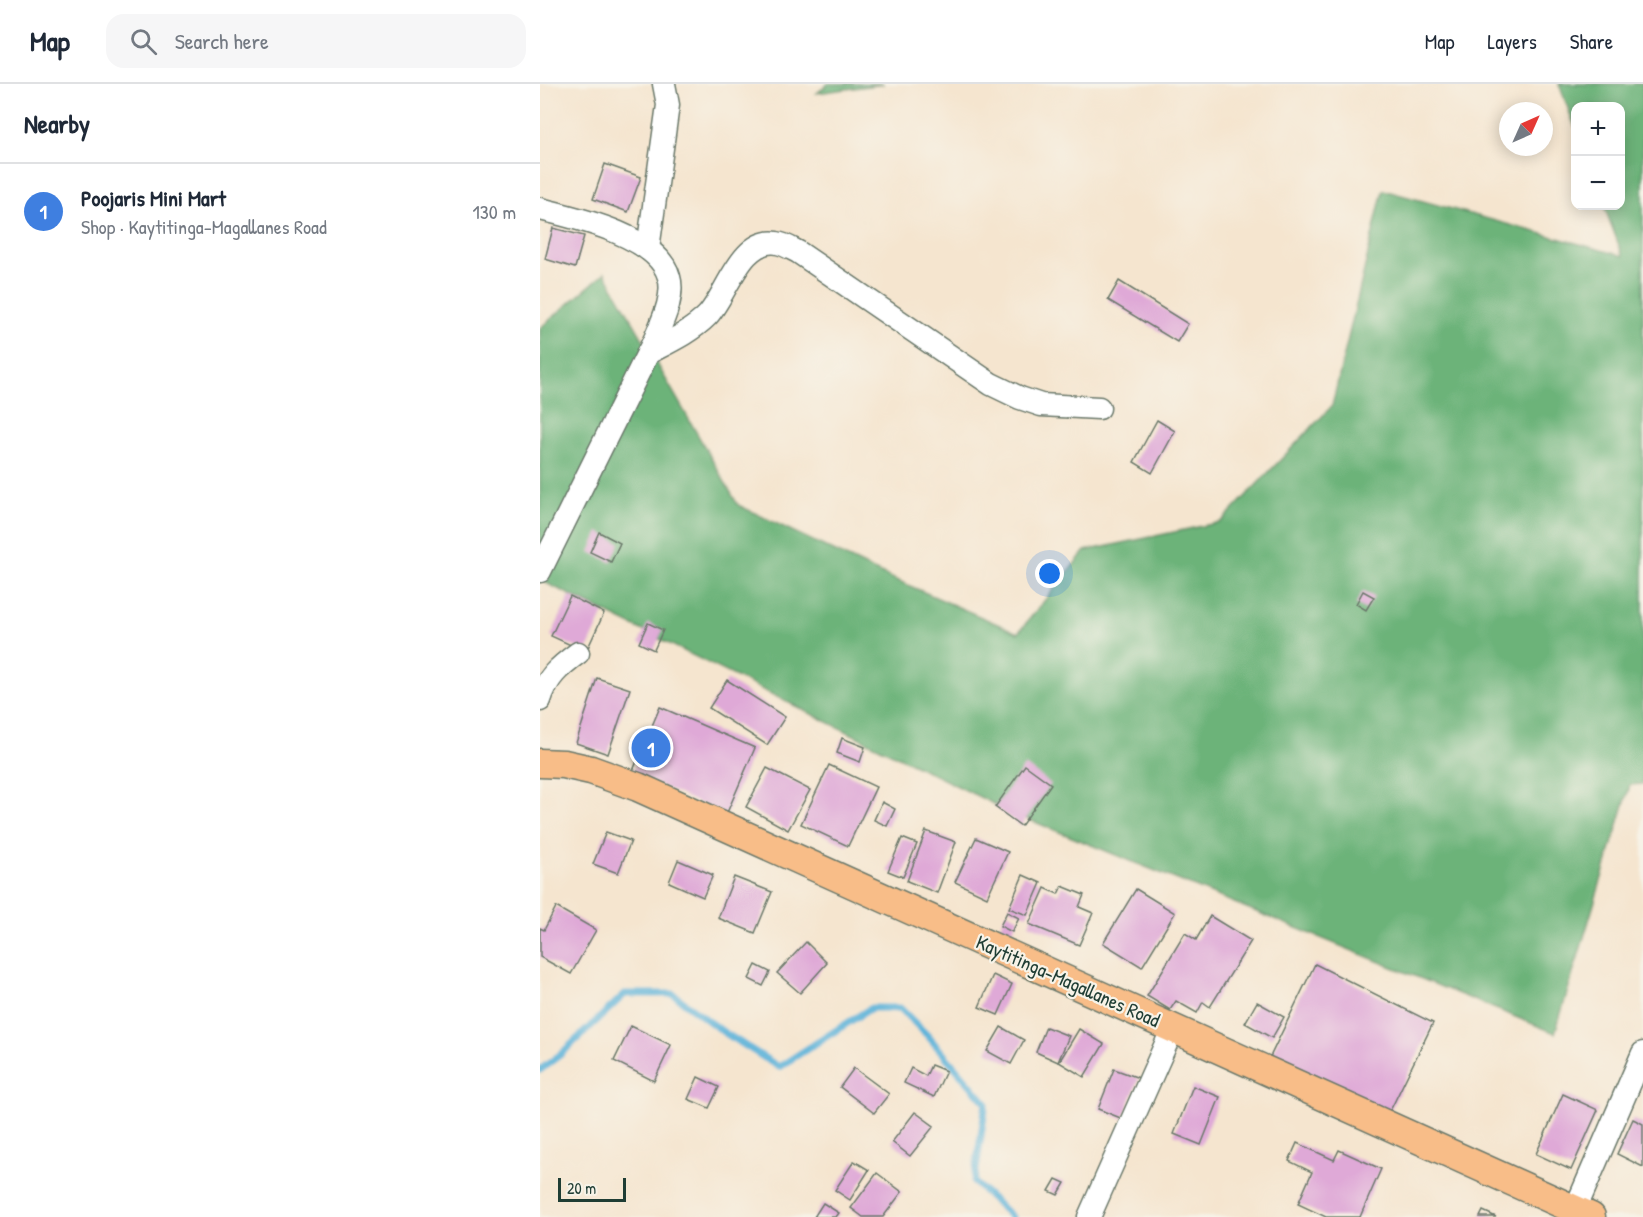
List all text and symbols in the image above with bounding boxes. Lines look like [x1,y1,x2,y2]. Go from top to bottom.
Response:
search box [106,14,526,68]
text: Map [30,22,70,60]
icon: search [127,25,160,58]
text: Search here [175,26,269,56]
text: Map [1425,27,1454,56]
text: Layers [1487,27,1537,56]
text: Share [1570,27,1613,56]
north arrow [1499,102,1553,156]
map controls [1571,102,1625,210]
button: + [1571,102,1625,156]
text: Nearby [24,106,90,141]
button: − [1571,156,1625,210]
text: Poojaris Mini Mart [81,183,226,213]
text: 1 [40,198,47,225]
text: 130 m [473,198,516,225]
text: Shop · Kaytitinga-Magallanes Road [81,213,327,240]
your location [1035,559,1064,588]
pin: 1 [632,726,670,770]
street label: Kaytitinga-Magallanes Road [972,928,1164,1033]
scale bar [558,1175,626,1202]
text: 20 m [567,1177,596,1199]

